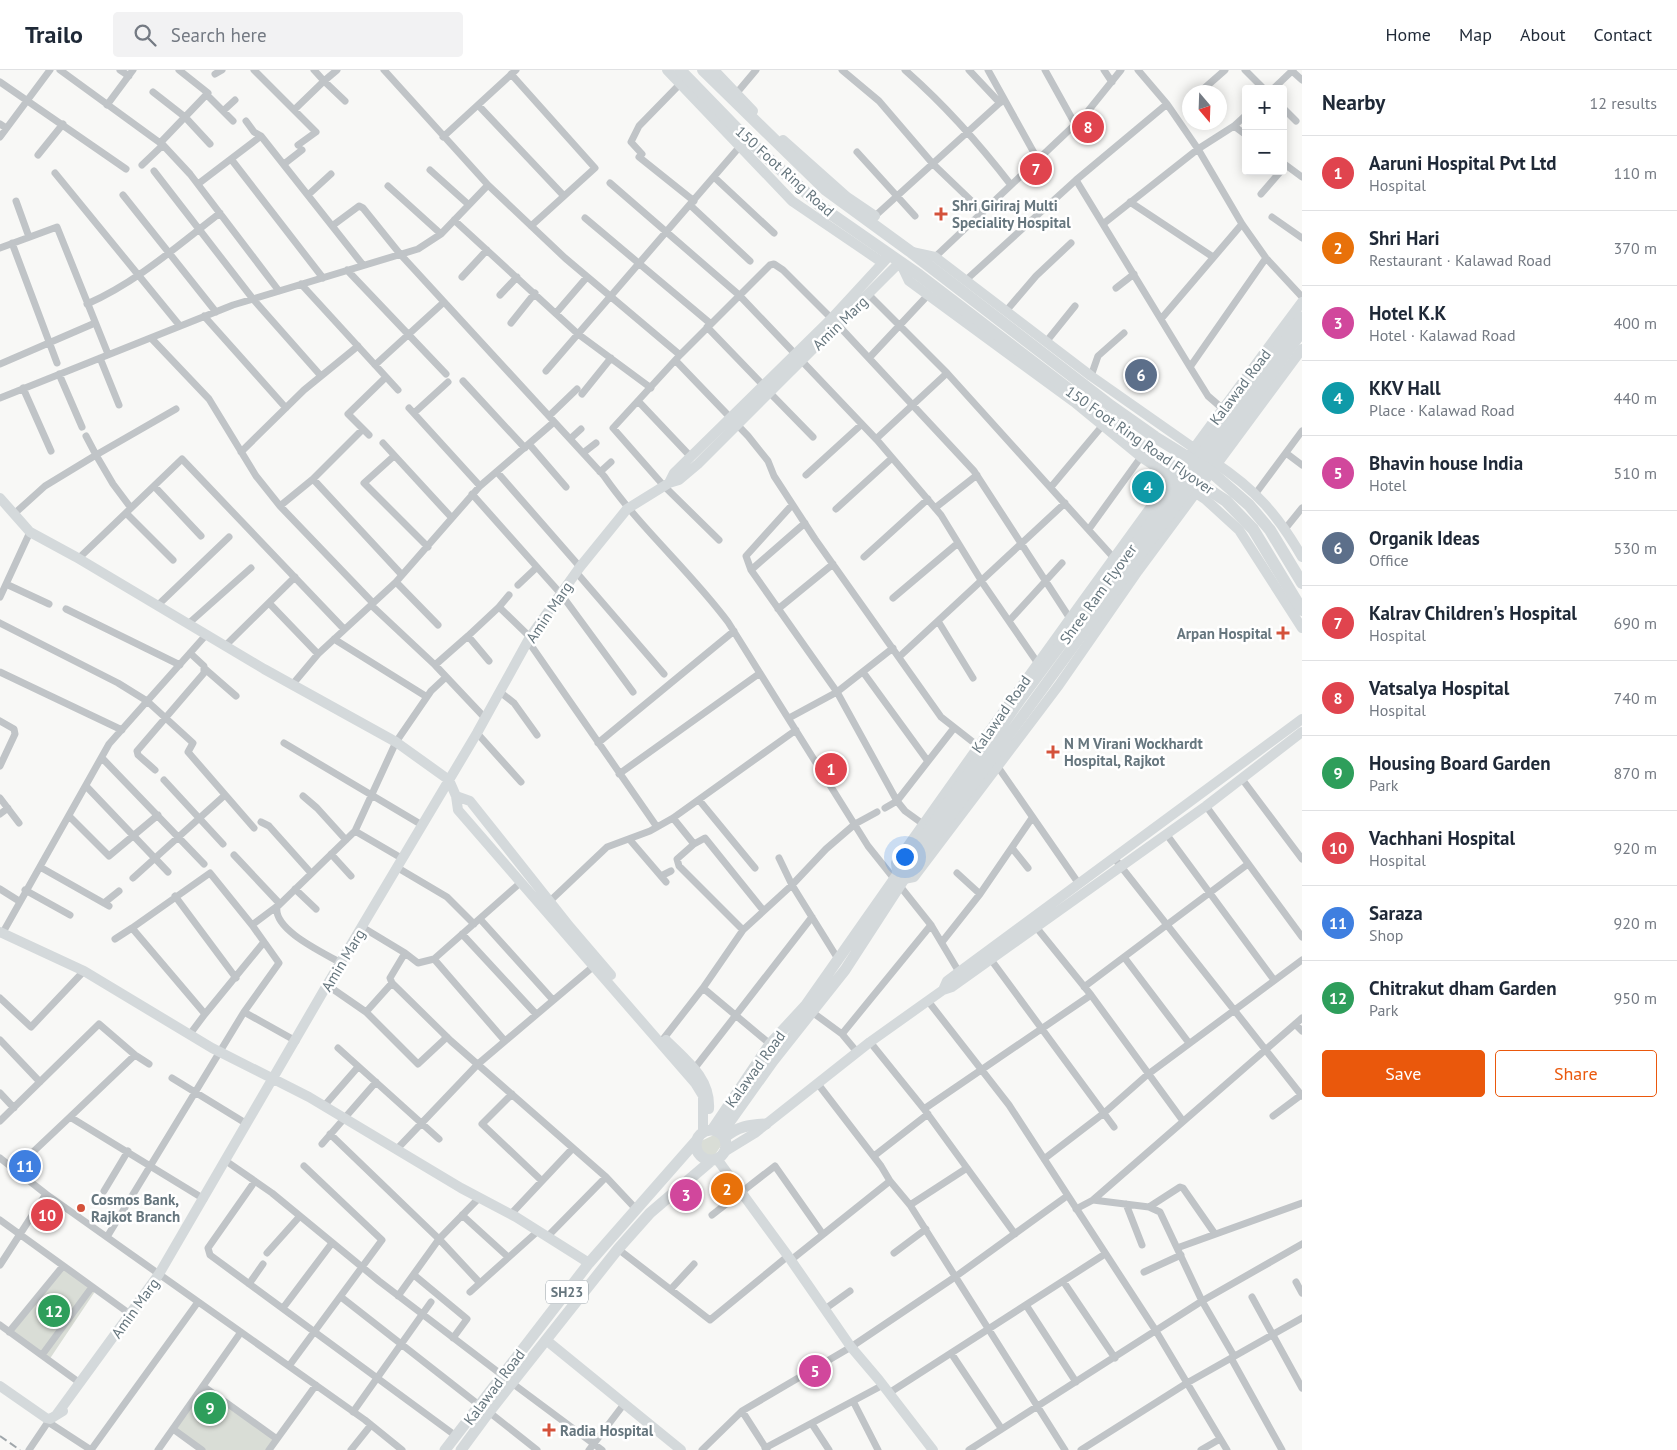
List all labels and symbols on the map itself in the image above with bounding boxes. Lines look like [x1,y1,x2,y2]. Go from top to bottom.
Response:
north arrow [1182,85,1227,130]
pin: 8 [1072,108,1104,146]
street label: 150 Foot Ring Road [732,122,838,220]
pin: 7 [1020,150,1052,188]
place label: Shri Giriraj Multi Speciality Hospital [952,196,1071,232]
marker: Shri Giriraj Multi Speciality Hospital [934,207,948,221]
street label: Amin Marg [808,292,872,354]
street label: Kalawad Road [1205,345,1275,429]
pin: 6 [1125,356,1157,394]
street label: 150 Foot Ring Road Flyover [1062,381,1218,499]
pin: 4 [1132,468,1164,506]
street label: Shree Ram Flyover [1055,540,1141,648]
street label: Amin Marg [522,578,576,646]
place label: Arpan Hospital [1177,624,1273,643]
marker: Arpan Hospital [1276,626,1290,640]
street label: Kalawad Road [967,672,1035,756]
place label: N M Virani Wockhardt Hospital, Rajkot [1064,734,1203,770]
marker: N M Virani Wockhardt Hospital, Rajkot [1046,745,1060,759]
pin: 1 [815,750,847,788]
your location [892,844,918,870]
street label: Amin Marg [317,925,369,995]
street label: Kalawad Road [721,1027,789,1111]
pin: 11 [9,1147,41,1185]
pin: 2 [711,1170,743,1208]
pin: 3 [670,1176,702,1214]
place label: Cosmos Bank, Rajkot Branch [91,1190,180,1226]
pin: 10 [31,1196,63,1234]
marker: Cosmos Bank, Rajkot Branch [75,1202,87,1214]
street label: Amin Marg [107,1274,163,1342]
road number: SH23 [546,1280,588,1304]
pin: 12 [38,1292,70,1330]
street label: Kalawad Road [459,1345,529,1429]
pin: 5 [799,1352,831,1390]
pin: 9 [194,1389,226,1427]
place label: Radia Hospital [560,1421,654,1440]
marker: Radia Hospital [542,1423,556,1437]

